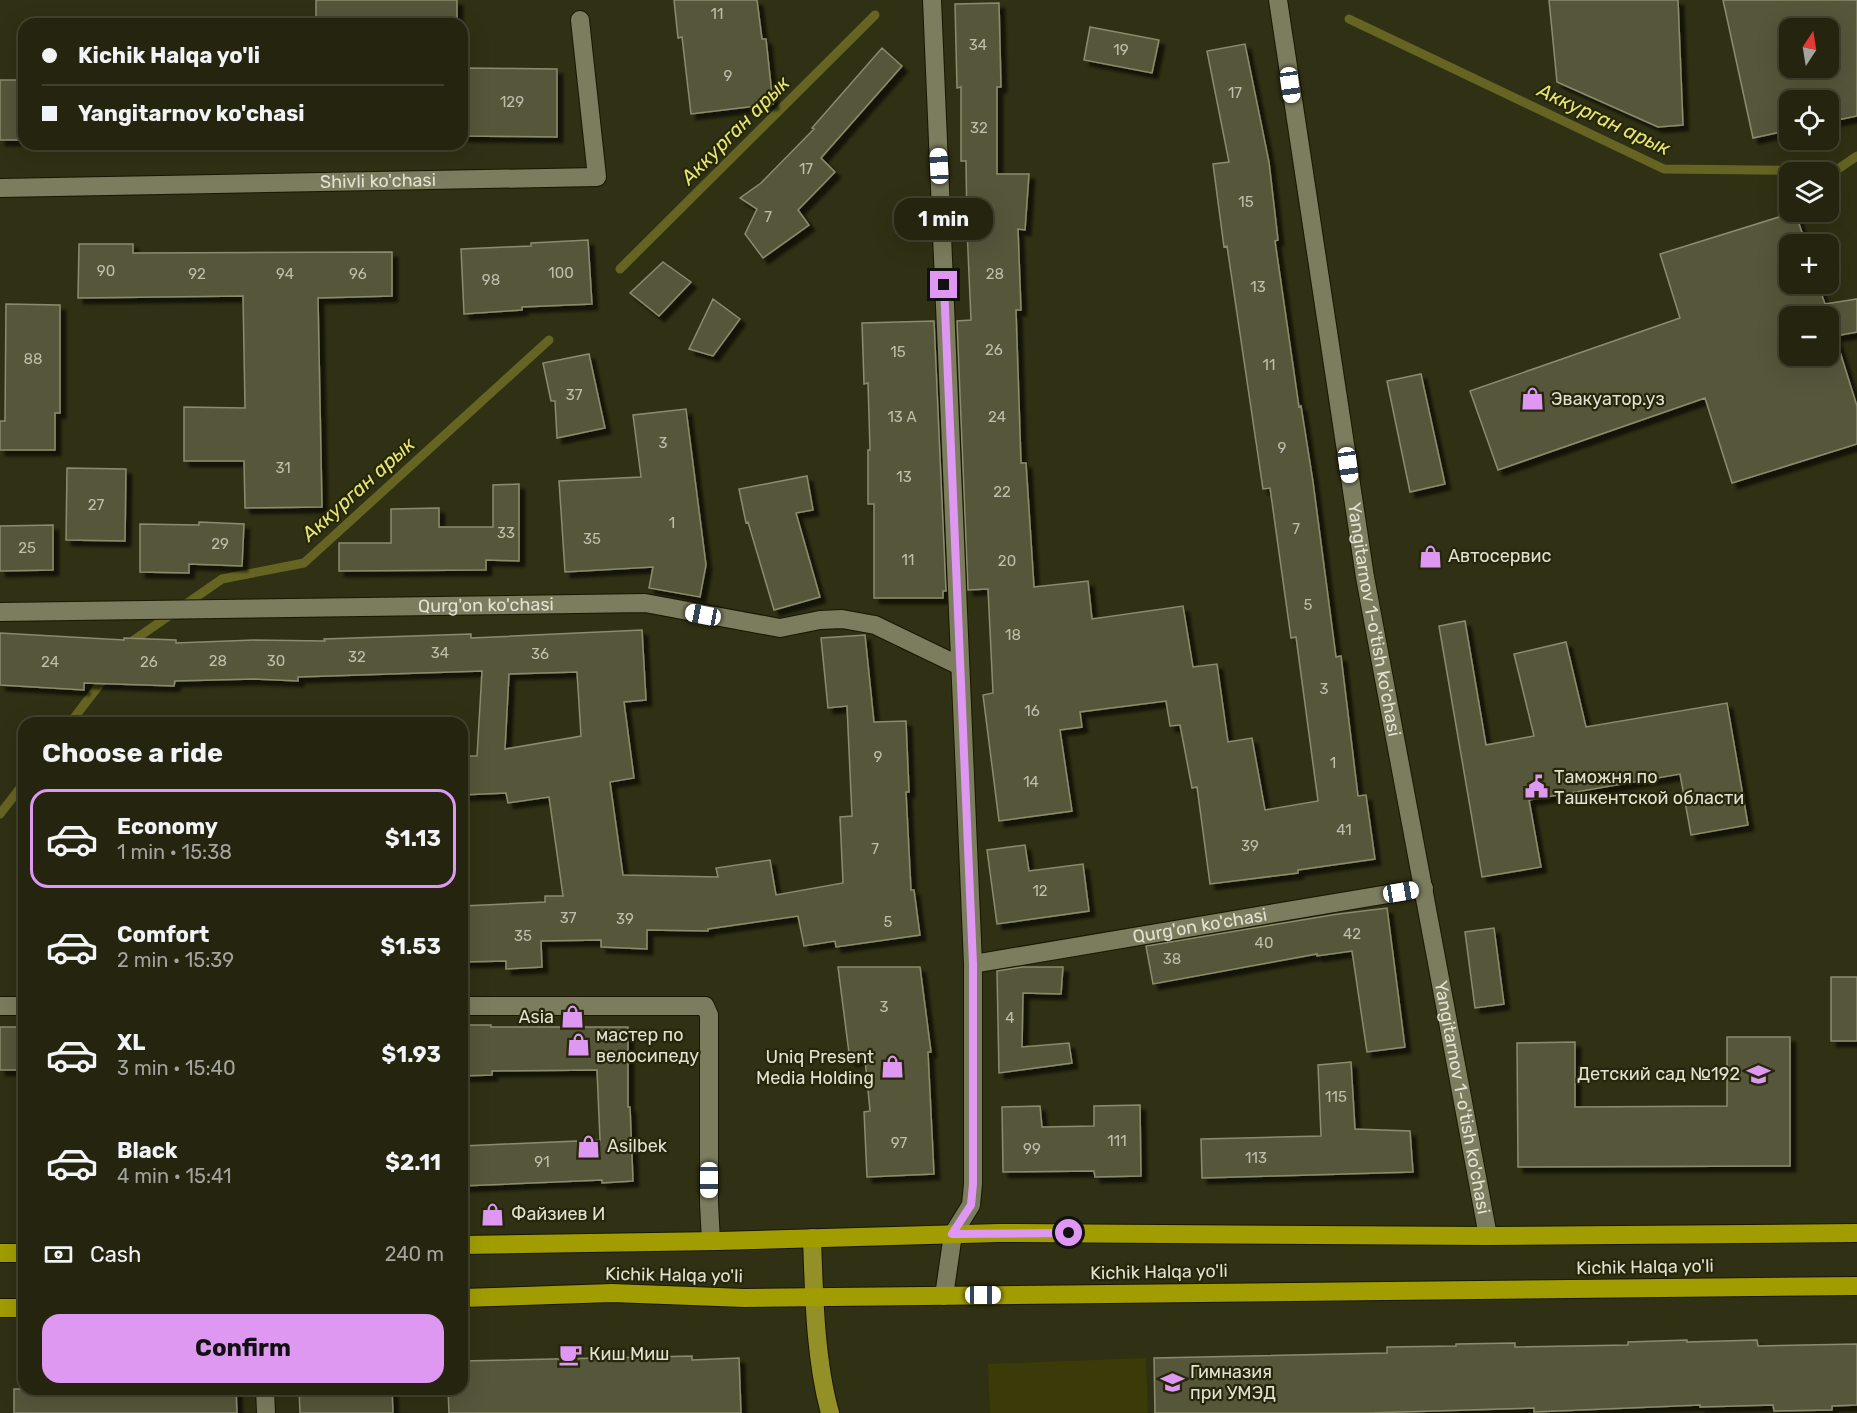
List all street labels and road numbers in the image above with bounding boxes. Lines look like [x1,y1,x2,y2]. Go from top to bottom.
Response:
street label: Shivli ko'chasi [320,169,436,193]
street label: Yangitarnov 1-o'tish ko'chasi [1343,501,1406,738]
street label: Qurg'on ko'chasi [418,593,554,617]
street label: Qurg'on ko'chasi [1131,904,1269,948]
street label: Yangitarnov 1-o'tish ko'chasi [1430,979,1495,1216]
street label: Kichik Halqa yo'li [1576,1255,1714,1279]
street label: Kichik Halqa yo'li [1090,1260,1228,1284]
street label: Kichik Halqa yo'li [605,1263,743,1287]

